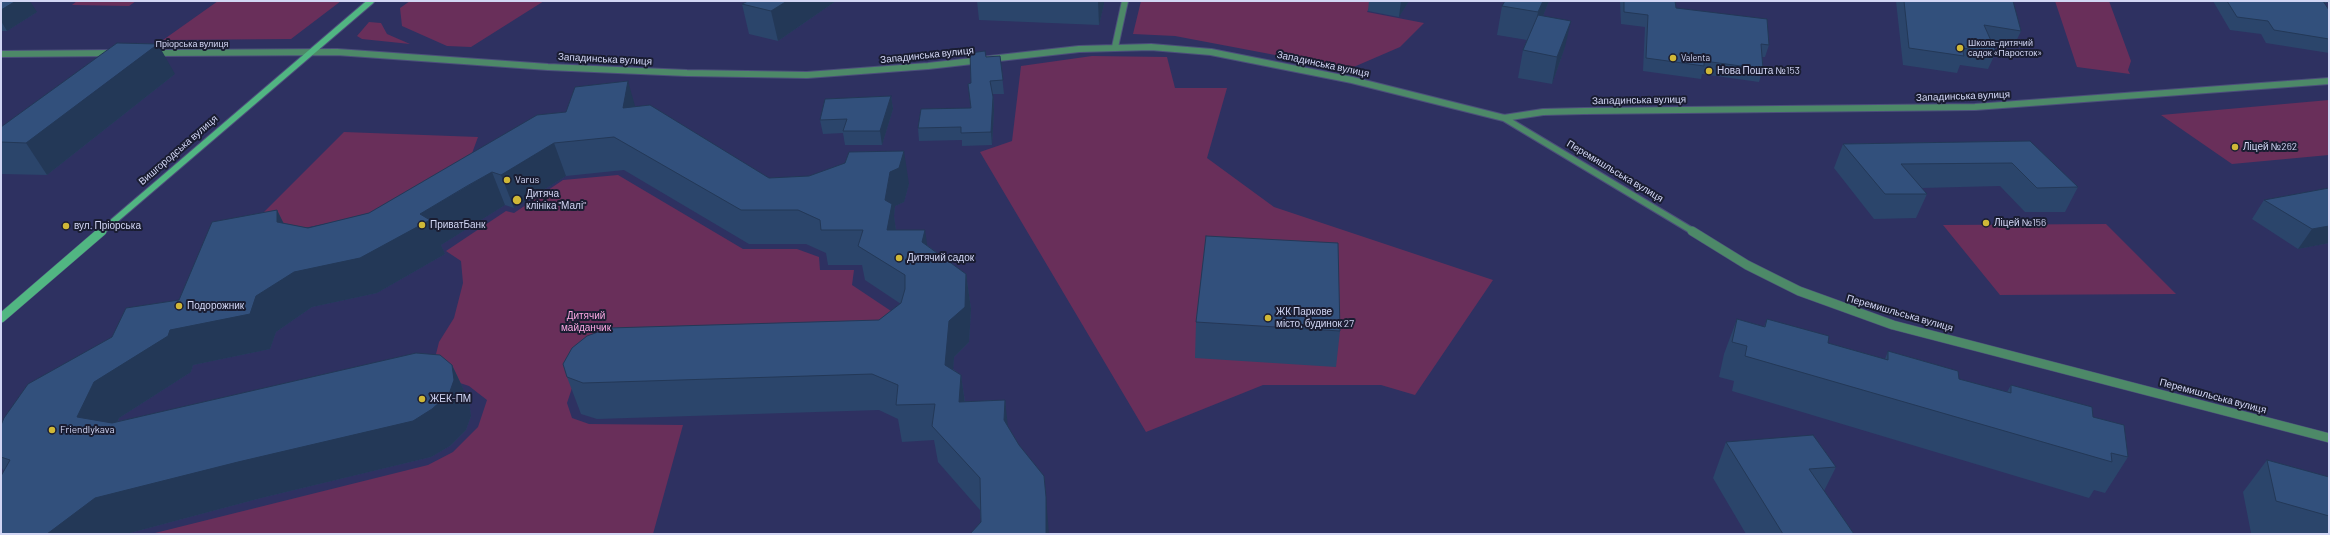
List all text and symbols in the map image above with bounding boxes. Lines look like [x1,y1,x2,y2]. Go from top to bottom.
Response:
place label: Школа-дитячий садок «Паросток» [1968,38,2042,59]
street label: Пріорська вулиця [156,39,228,49]
marker: Школа-дитячий садок «Паросток» [1955,43,1965,53]
street label: Западинська вулиця [879,44,975,66]
street label: Западинська вулиця [1276,48,1370,80]
street label: Западинська вулиця [558,51,652,67]
marker: Valenta [1668,53,1678,63]
place label: Valenta [1681,53,1710,63]
place label: Нова Пошта №153 [1717,65,1800,77]
marker: Нова Пошта №153 [1704,66,1714,76]
street label: Западинська вулиця [1916,88,2010,104]
street label: Западинська вулиця [1592,93,1686,107]
street label: Вишгородська вулиця [136,112,220,188]
street label: Перемишльська вулиця [1565,137,1665,205]
place label: Ліцей №262 [2243,141,2297,153]
marker: Ліцей №262 [2230,142,2240,152]
place label: Varus [515,174,539,186]
marker: Varus [502,175,512,185]
place label: Дитяча клініка "Малі" [526,188,586,212]
marker: Дитяча клініка "Малі" [511,194,523,206]
place label: Ліцей №156 [1994,217,2046,229]
marker: Ліцей №156 [1981,218,1991,228]
place label: ПриватБанк [430,219,485,231]
place label: вул. Пріорська [74,220,141,232]
marker: ПриватБанк [417,220,427,230]
marker: вул. Пріорська [61,221,71,231]
place label: Дитячий садок [907,252,974,264]
marker: Дитячий садок [894,253,904,263]
street label: Перемишльська вулиця [1845,292,1955,334]
place label: Подорожник [187,300,244,312]
marker: Подорожник [174,301,184,311]
place label: ЖК Паркове місто, будинок 27 [1276,306,1354,330]
park label: Дитячий майданчик [561,310,611,334]
marker: ЖК Паркове місто, будинок 27 [1263,313,1273,323]
street label: Перемишльська вулиця [2158,376,2268,416]
place label: ЖЕК-ПМ [430,393,471,405]
marker: ЖЕК-ПМ [417,394,427,404]
place label: Friendlykava [60,424,114,436]
marker: Friendlykava [47,425,57,435]

